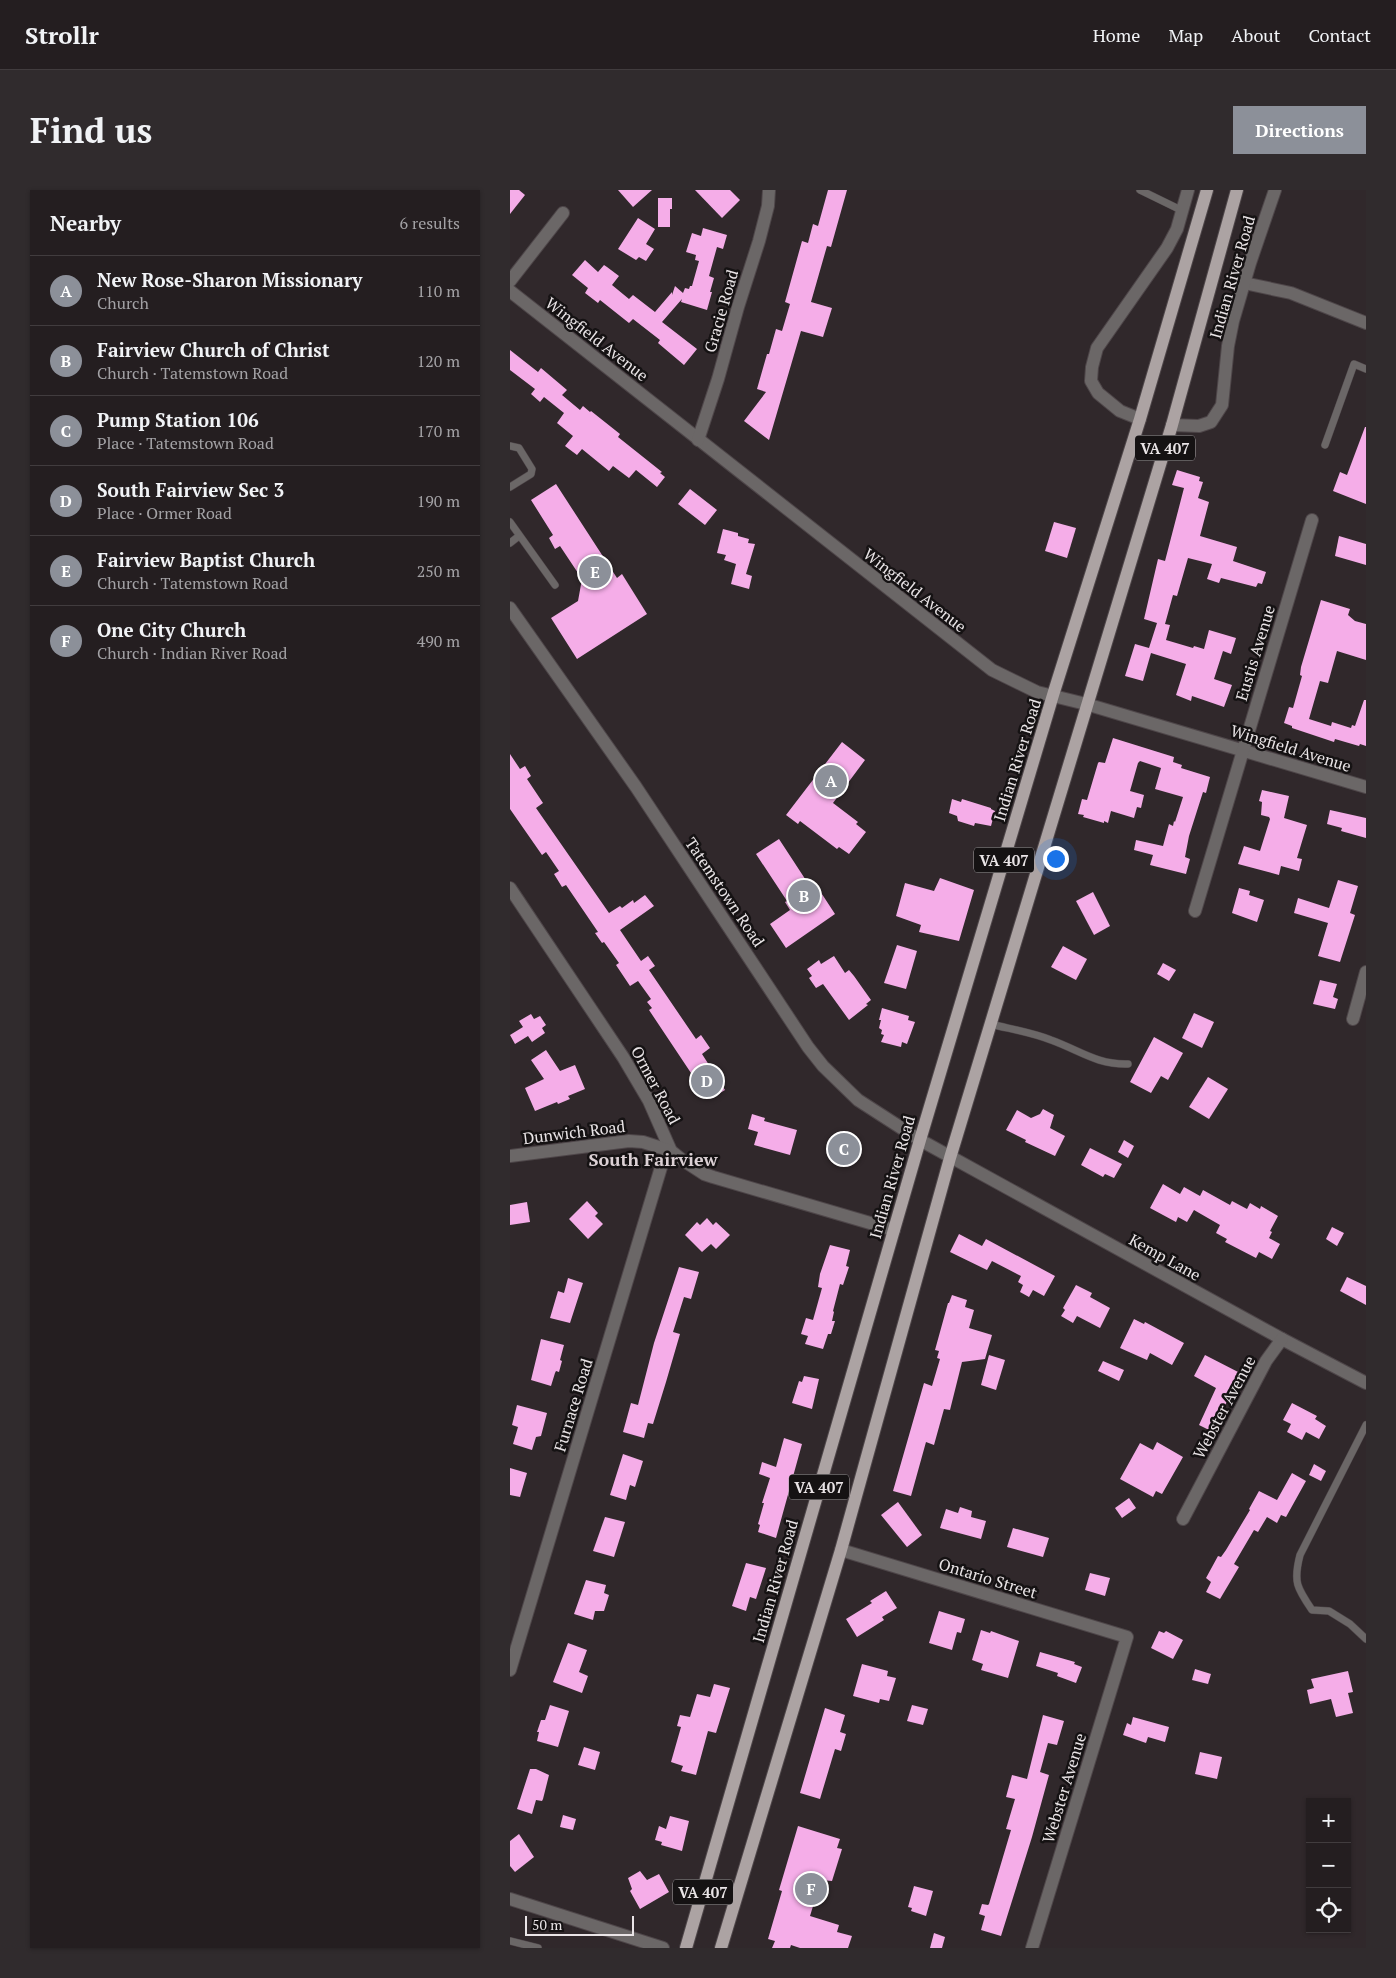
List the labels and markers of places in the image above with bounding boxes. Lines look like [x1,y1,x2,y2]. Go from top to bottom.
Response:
pin: E [579,553,611,591]
pin: A [815,762,847,800]
pin: B [788,877,820,915]
pin: D [691,1062,723,1100]
pin: C [828,1130,860,1168]
pin: F [795,1870,827,1908]

